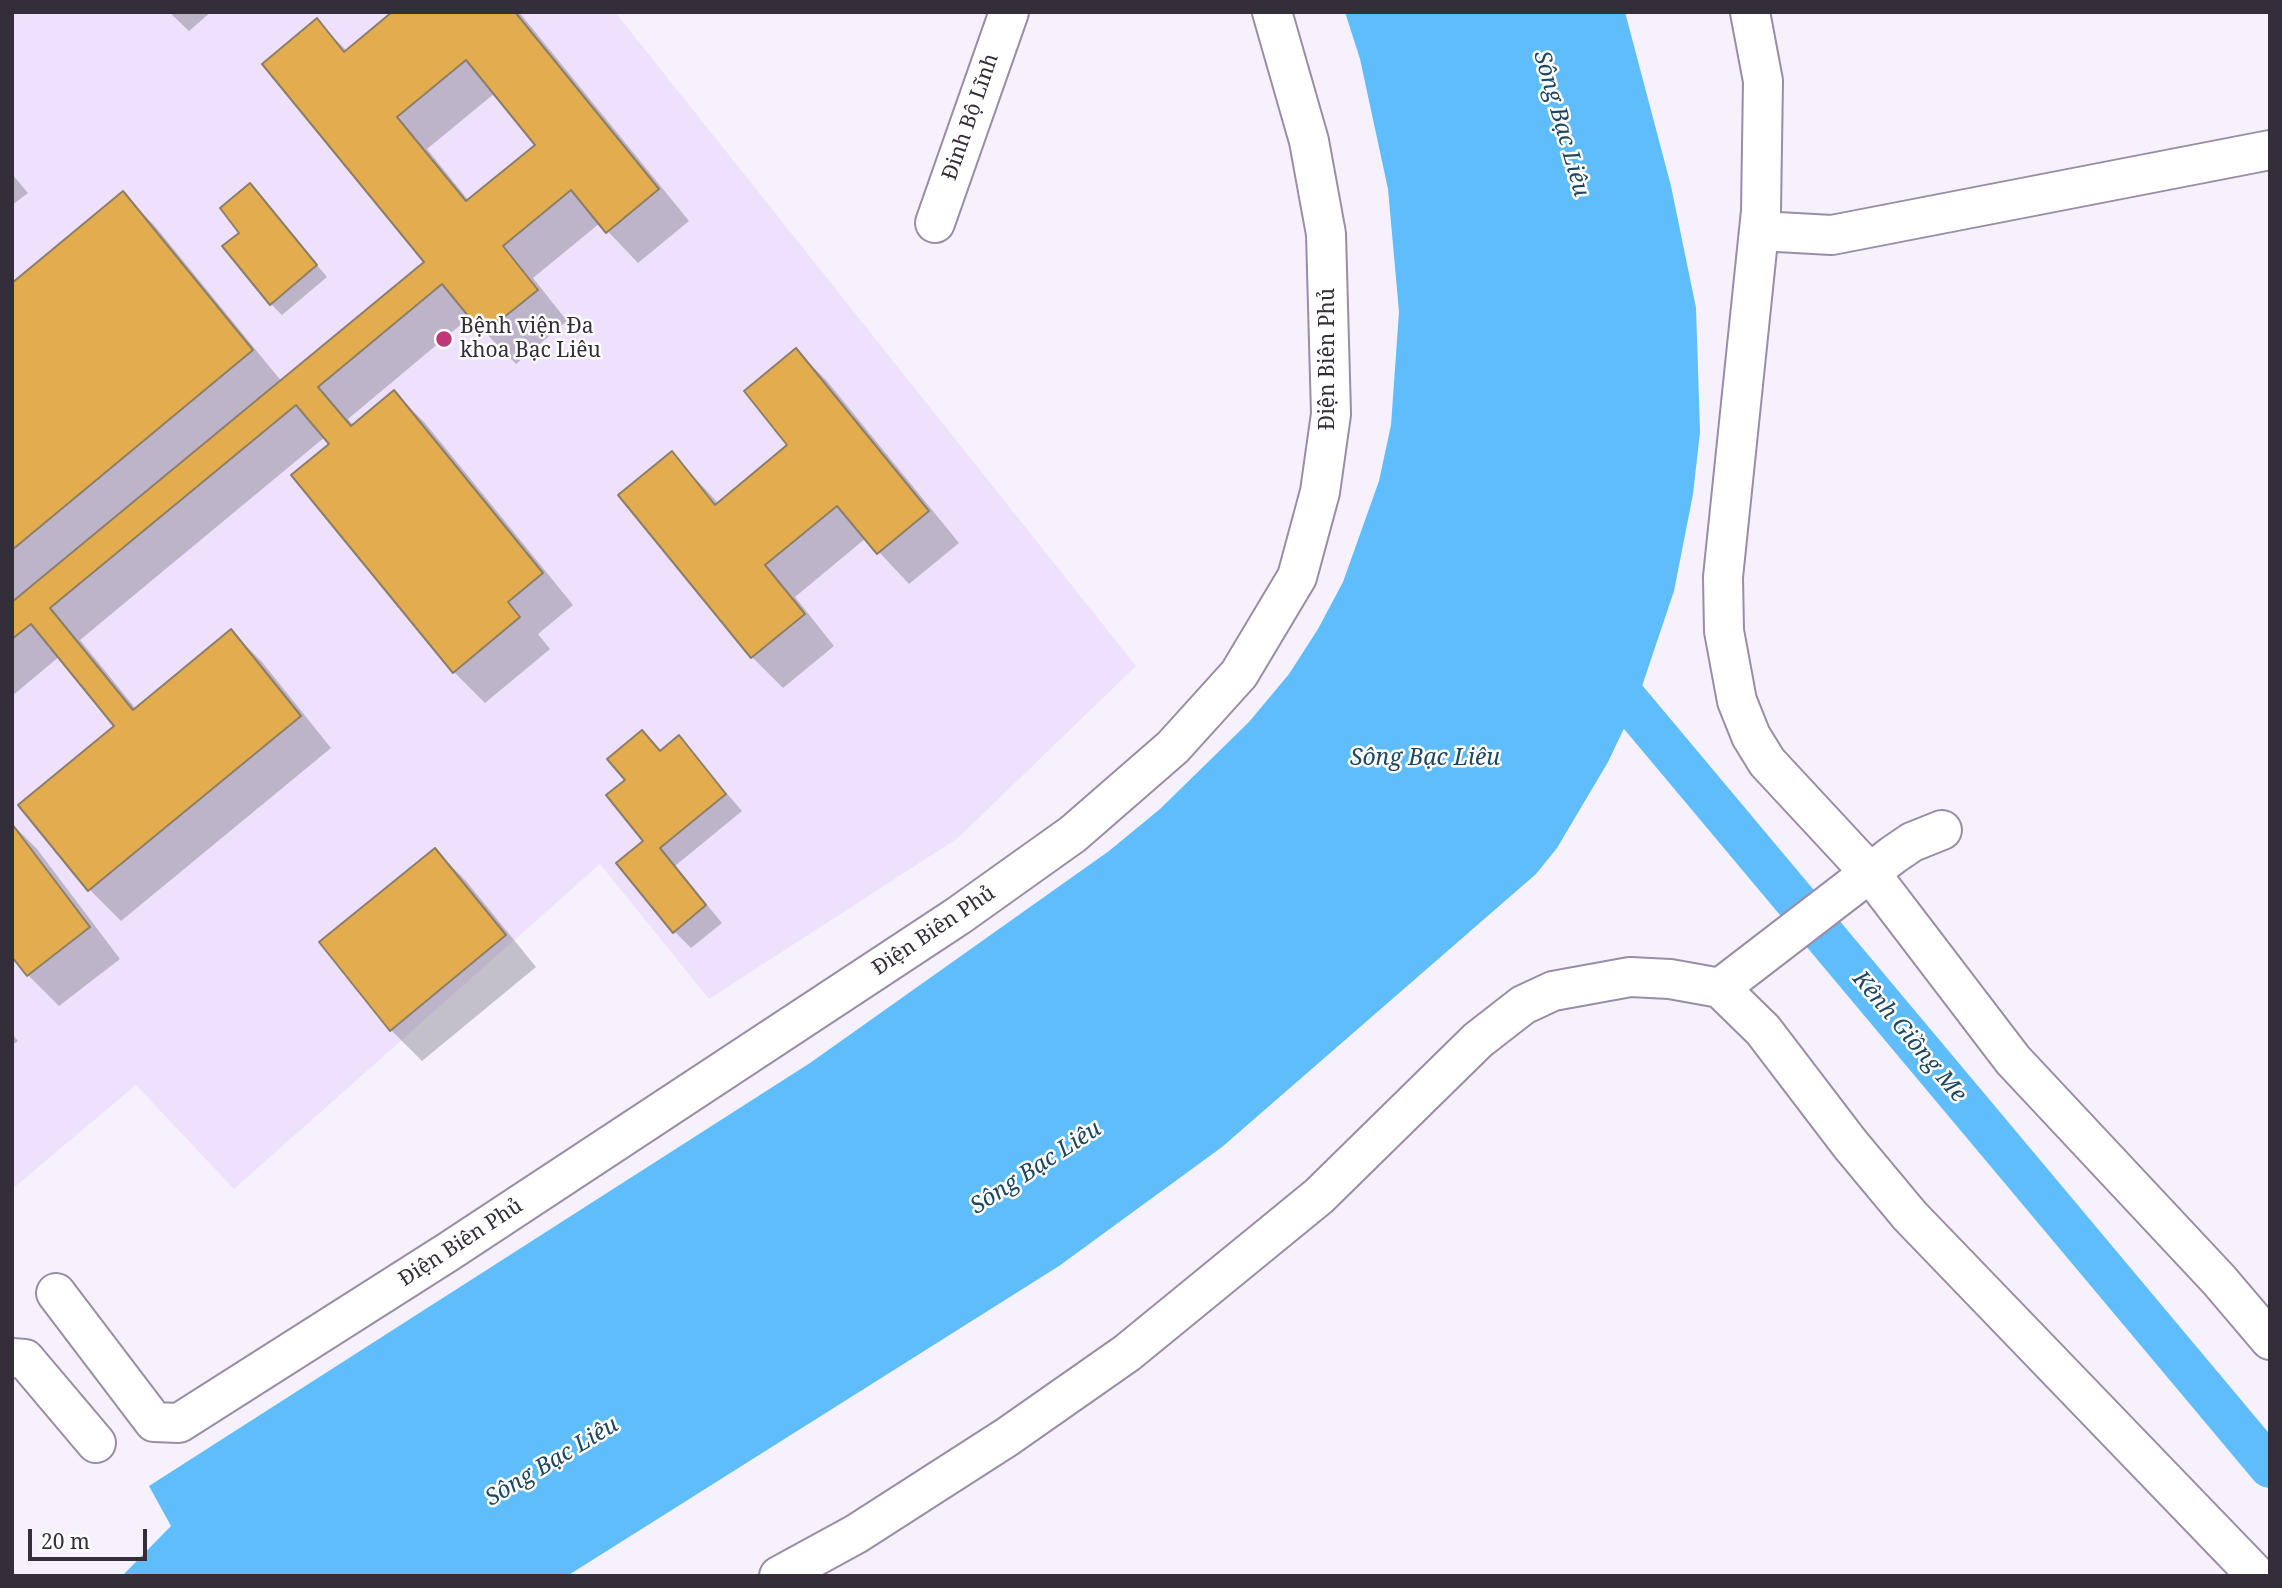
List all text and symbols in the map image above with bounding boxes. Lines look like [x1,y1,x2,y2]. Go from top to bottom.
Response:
water label: Sông Bạc Liêu [1527,48,1595,200]
street label: Đinh Bộ Lĩnh [938,50,1004,184]
street label: Điện Biên Phủ [1315,288,1341,430]
place label: Bệnh viện Đa khoa Bạc Liêu [460,314,601,364]
marker: Bệnh viện Đa khoa Bạc Liêu [434,329,454,349]
water label: Sông Bạc Liêu [1350,744,1500,772]
street label: Điện Biên Phủ [868,881,1000,981]
water label: Kênh Giồng Me [1846,966,1972,1108]
water label: Sông Bạc Liêu [965,1116,1107,1220]
street label: Điện Biên Phủ [394,1194,528,1292]
water label: Sông Bạc Liêu [481,1411,623,1513]
scale bar [32,1514,150,1558]
text: 20 m [41,1527,90,1555]

